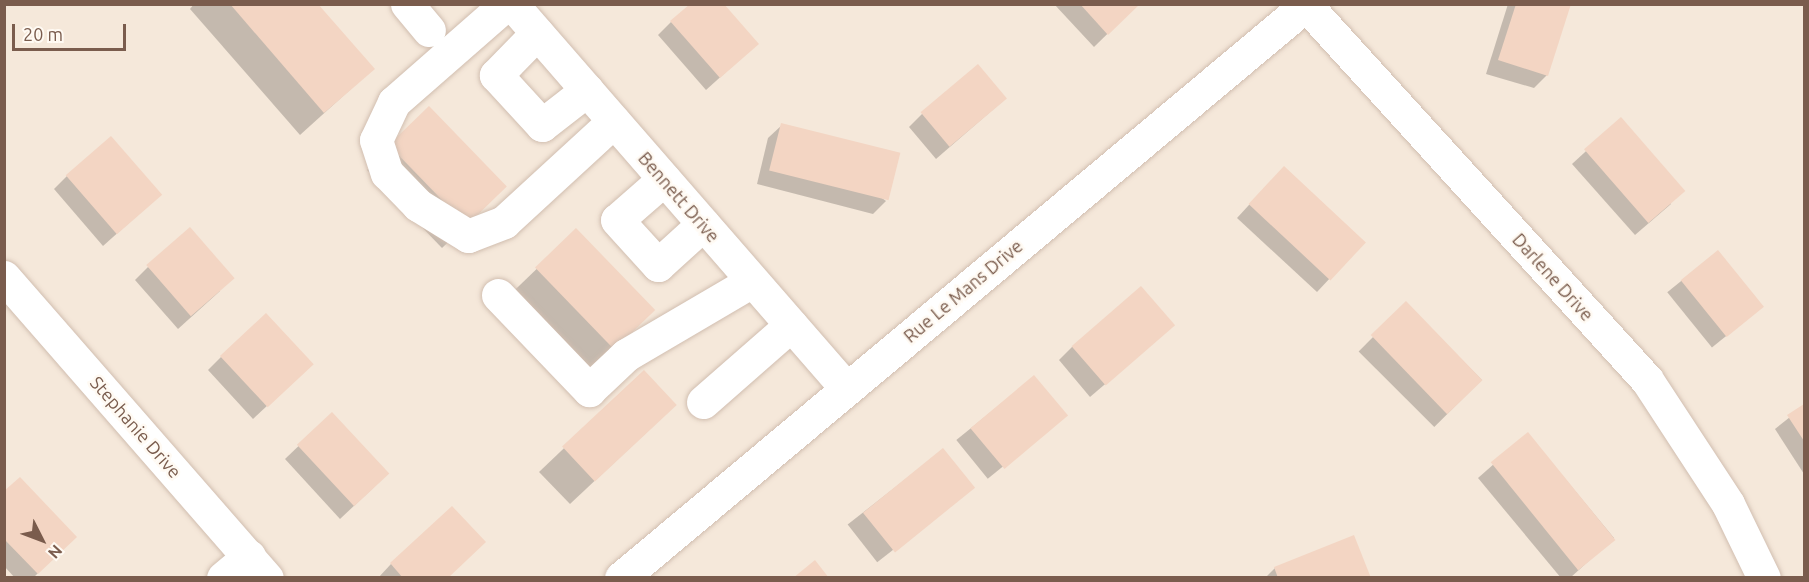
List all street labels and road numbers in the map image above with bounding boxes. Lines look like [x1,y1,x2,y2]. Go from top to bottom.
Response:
street label: Bennett Drive [634,147,724,247]
street label: Darlene Drive [1508,229,1598,325]
street label: Rue Le Mans Drive [899,235,1027,347]
street label: Stephanie Drive [86,372,186,482]

